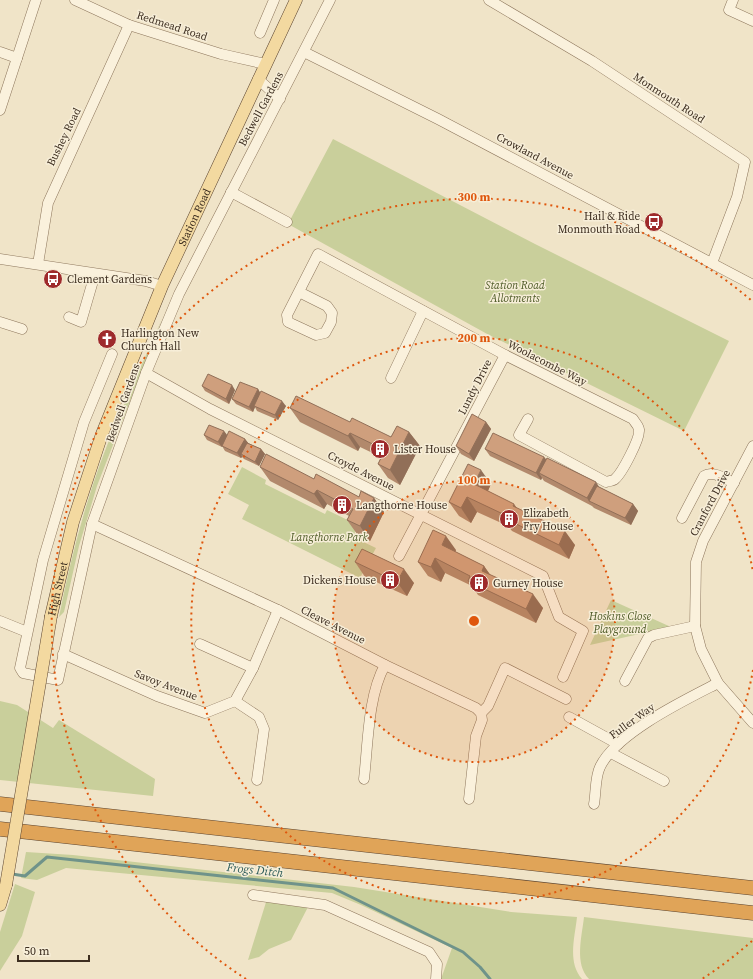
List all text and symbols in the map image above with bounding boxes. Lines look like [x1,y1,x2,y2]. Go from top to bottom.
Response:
street label: Redmead Road [135,7,210,45]
street label: Bedwell Gardens [235,69,287,149]
street label: Monmouth Road [630,69,708,127]
street label: Bushey Road [43,105,85,169]
street label: Crowland Avenue [494,129,577,183]
street label: Station Road [174,185,215,248]
text: 300 m [458,189,491,205]
place label: Hail & Ride Monmouth Road [558,209,641,237]
bus stop icon: Hail & Ride Monmouth Road [643,211,665,233]
bus stop icon: Clement Gardens [42,268,64,290]
place label: Clement Gardens [67,272,152,287]
park label: Station Road Allotments [485,278,545,306]
place label: Harlington New Church Hall [121,326,200,354]
church icon: Harlington New Church Hall [96,328,118,350]
text: 200 m [458,330,491,346]
street label: Woolacombe Way [505,337,589,390]
street label: Lundy Drive [455,356,496,417]
street label: Bedwell Gardens [103,361,144,444]
building icon: Lister House [369,438,391,460]
place label: Lister House [394,442,457,457]
street label: Croyde Avenue [325,448,397,495]
street label: Cranford Drive [686,467,734,539]
text: 100 m [458,472,491,488]
building icon: Langthorne House [331,494,353,516]
place label: Langthorne House [356,498,448,513]
place label: Elizabeth Fry House [523,506,574,534]
building icon: Elizabeth Fry House [498,508,520,530]
park label: Langthorne Park [289,530,368,545]
street label: High Street [44,560,71,617]
building icon: Dickens House [379,569,401,591]
building icon: Gurney House [468,572,490,594]
place label: Dickens House [303,573,376,588]
place label: Gurney House [493,576,563,591]
street label: Cleave Avenue [298,602,368,648]
park label: Hoskins Close Playground [588,609,651,637]
centre of rings [467,614,481,628]
street label: Savoy Avenue [132,666,200,704]
street label: Fuller Way [606,699,658,743]
water label: Frogs Ditch [225,859,285,881]
scale bar [18,937,89,963]
text: 50 m [24,943,50,959]

